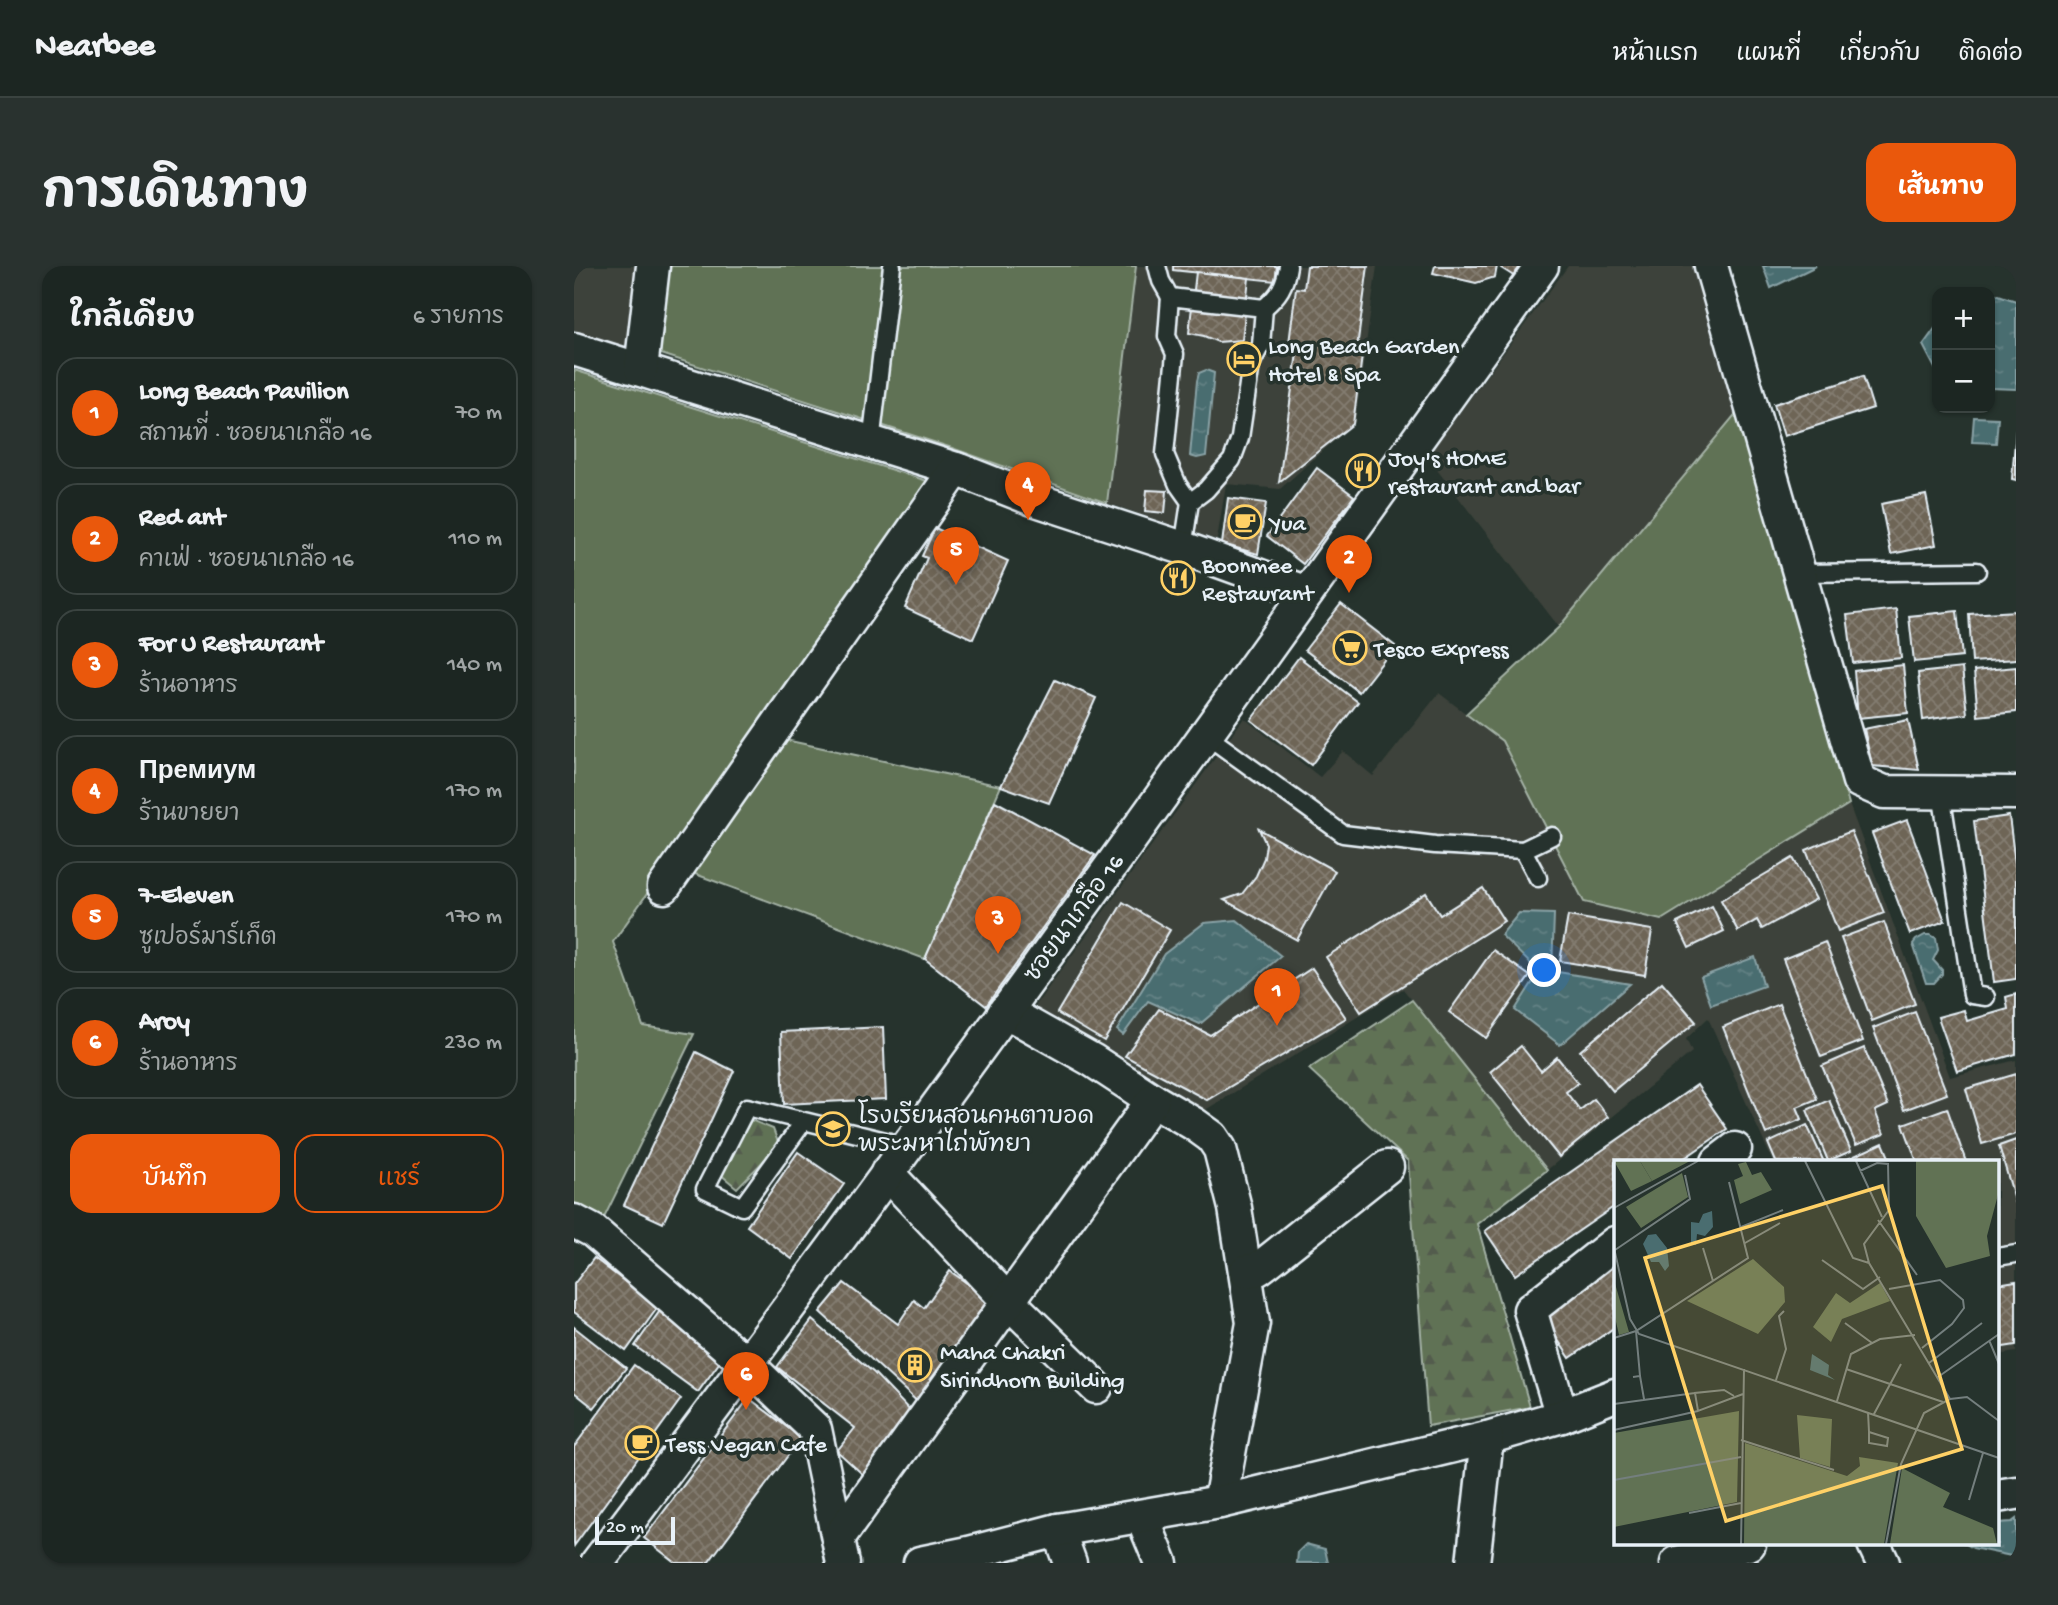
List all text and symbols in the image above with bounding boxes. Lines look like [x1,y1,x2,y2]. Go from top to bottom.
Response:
text: Nearbee [35,29,155,67]
text: หน้าแรก [1613,41,1698,70]
text: แผนที่ [1736,41,1801,70]
text: เกี่ยวกับ [1839,41,1921,70]
text: ติดต่อ [1959,41,2023,70]
button: เส้นทาง [1866,143,2016,222]
text: การเดินทาง [42,168,308,226]
map controls [1932,287,1995,413]
button: + [1932,287,1995,350]
text: ใกล้เคียง [70,303,195,338]
text: 6 รายการ [413,305,504,332]
place label: Long Beach Garden Hotel & Spa [1268,334,1460,391]
hotel icon: Long Beach Garden Hotel & Spa [1225,340,1263,378]
button: − [1932,350,1995,413]
text: Long Beach Pavilion [139,378,349,409]
text: 1 [90,400,100,427]
text: 70 m [455,400,502,427]
text: สถานที่ · ซอยนาเกลือ 16 [139,422,372,449]
place label: Joy's HOME restaurant and bar [1388,446,1582,503]
restaurant icon: Joy's HOME restaurant and bar [1344,452,1382,490]
pin: 4 [1005,462,1051,520]
cafe icon: Yua [1226,503,1264,541]
text: Red ant [139,504,225,535]
place label: Yua [1268,511,1306,540]
text: 2 [89,526,101,553]
text: 110 m [449,526,502,553]
pin: 5 [933,527,979,585]
pin: 2 [1326,535,1372,593]
text: คาเฟ่ · ซอยนาเกลือ 16 [139,548,354,575]
place label: Boonmee Restaurant [1201,553,1315,610]
restaurant icon: Boonmee Restaurant [1159,559,1197,597]
supermarket icon: Tesco Express [1331,629,1369,667]
text: For U Restaurant [139,630,323,661]
place label: Tesco Express [1372,637,1510,666]
text: 3 [89,652,101,679]
text: 140 m [447,652,502,679]
text: ร้านอาหาร [139,674,238,701]
text: Премиум [139,758,256,789]
text: 4 [90,778,100,805]
text: 170 m [446,778,502,805]
text: ร้านขายยา [139,802,239,829]
street label: ซอยนาเกลือ 16 [1016,846,1133,989]
text: 7-Eleven [139,882,233,913]
pin: 3 [975,896,1021,954]
text: 5 [89,904,101,931]
text: 170 m [446,904,502,931]
text: ซูเปอร์มาร์เก็ต [139,926,277,953]
your location [1527,953,1561,987]
pin: 1 [1254,968,1300,1026]
text: Aroy [139,1008,190,1039]
text: 6 [89,1030,101,1057]
text: 230 m [444,1030,502,1057]
text: ร้านอาหาร [139,1052,238,1079]
place label: โรงเรียนสอนคนตาบอด พระมหาไถ่พัทยา [858,1099,1094,1161]
school or university icon: โรงเรียนสอนคนตาบอด พระมหาไถ่พัทยา [814,1110,852,1148]
button: บันทึก [70,1134,280,1213]
button: แชร์ [294,1134,504,1213]
inset map [1614,1160,1998,1546]
place label: Maha Chakri Sirindhorn Building [940,1340,1125,1397]
building icon: Maha Chakri Sirindhorn Building [896,1346,934,1384]
pin: 6 [723,1352,769,1410]
cafe icon: Tess Vegan Cafe [623,1424,661,1462]
place label: Tess Vegan Cafe [664,1432,827,1461]
scale bar [595,1514,676,1546]
text: 20 m [606,1517,644,1540]

